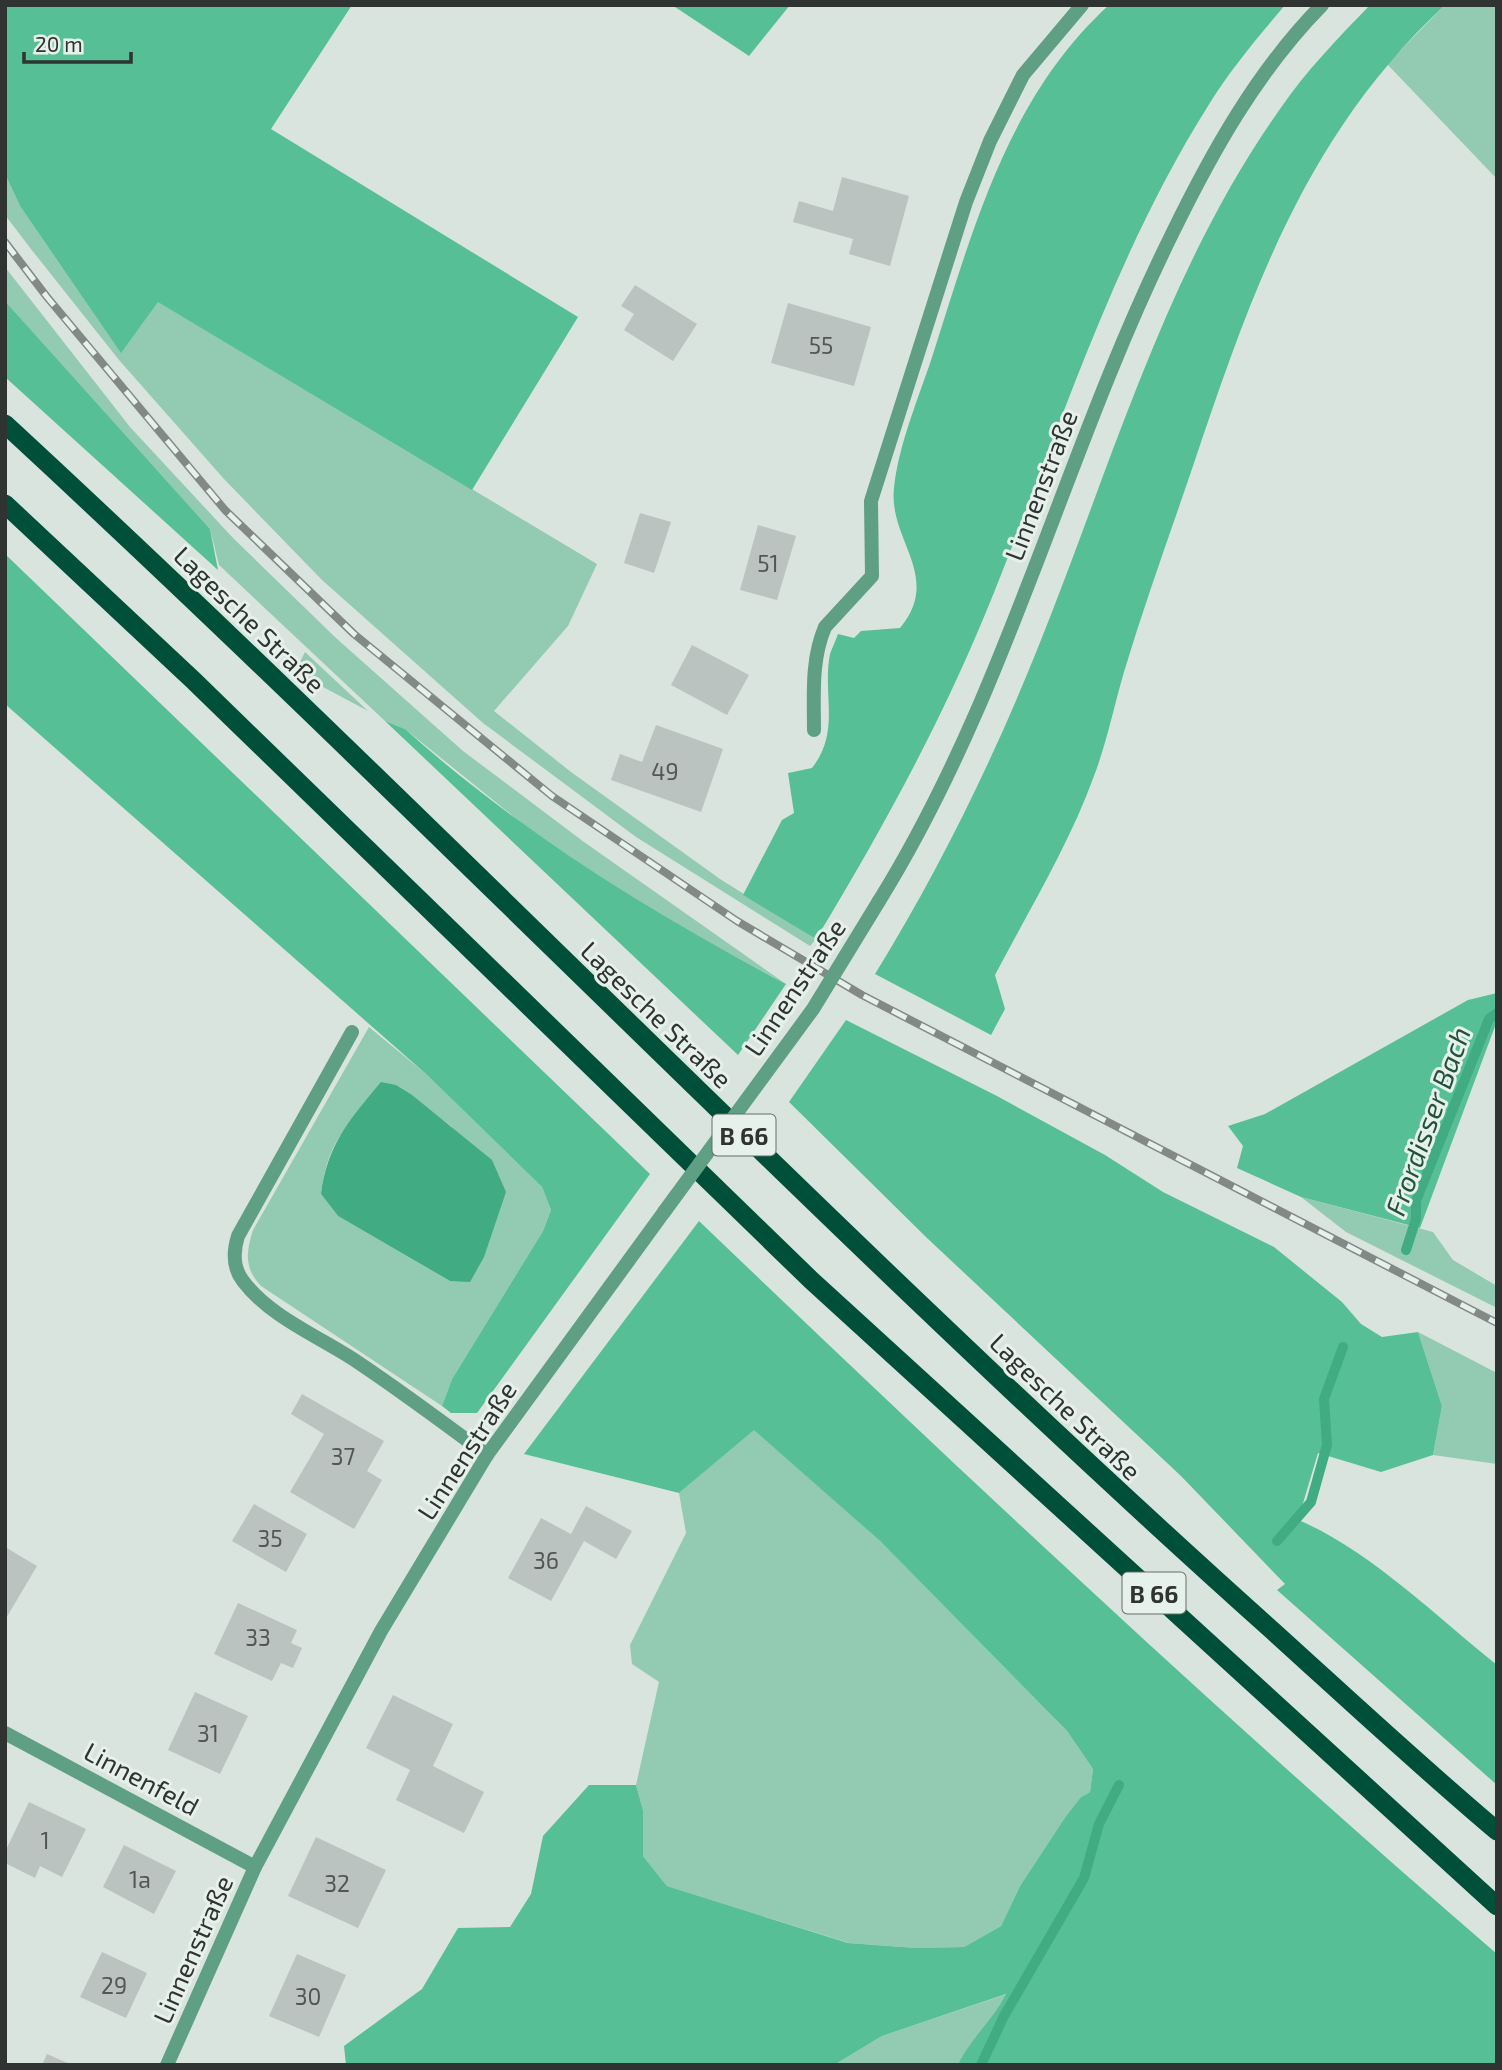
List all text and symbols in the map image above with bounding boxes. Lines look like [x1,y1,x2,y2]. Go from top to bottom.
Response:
scale bar [24,21,131,65]
text: 20 m [35,31,83,56]
house number: 55 [809,331,833,359]
street label: Linnenstraße [997,405,1083,565]
street label: Lagesche Straße [168,539,332,699]
house number: 51 [757,549,779,577]
house number: 49 [651,757,679,785]
street label: Linnenstraße [737,913,851,1061]
street label: Lagesche Straße [575,934,739,1094]
water label: Frordisser Bach [1377,1022,1477,1220]
road number: B 66 [712,1114,776,1156]
street label: Lagesche Straße [984,1326,1148,1486]
street label: Linnenstraße [410,1375,522,1525]
house number: 37 [331,1442,355,1470]
house number: 35 [257,1524,283,1552]
house number: 36 [533,1546,559,1574]
road number: B 66 [1122,1573,1186,1614]
house number: 33 [245,1623,271,1651]
house number: 31 [197,1719,219,1747]
street label: Linnenfeld [79,1735,205,1821]
house number: 1 [40,1826,50,1854]
house number: 1a [129,1865,151,1893]
house number: 32 [324,1869,350,1897]
street label: Linnenstraße [146,1870,238,2028]
house number: 29 [101,1971,127,1999]
house number: 30 [295,1982,321,2010]

